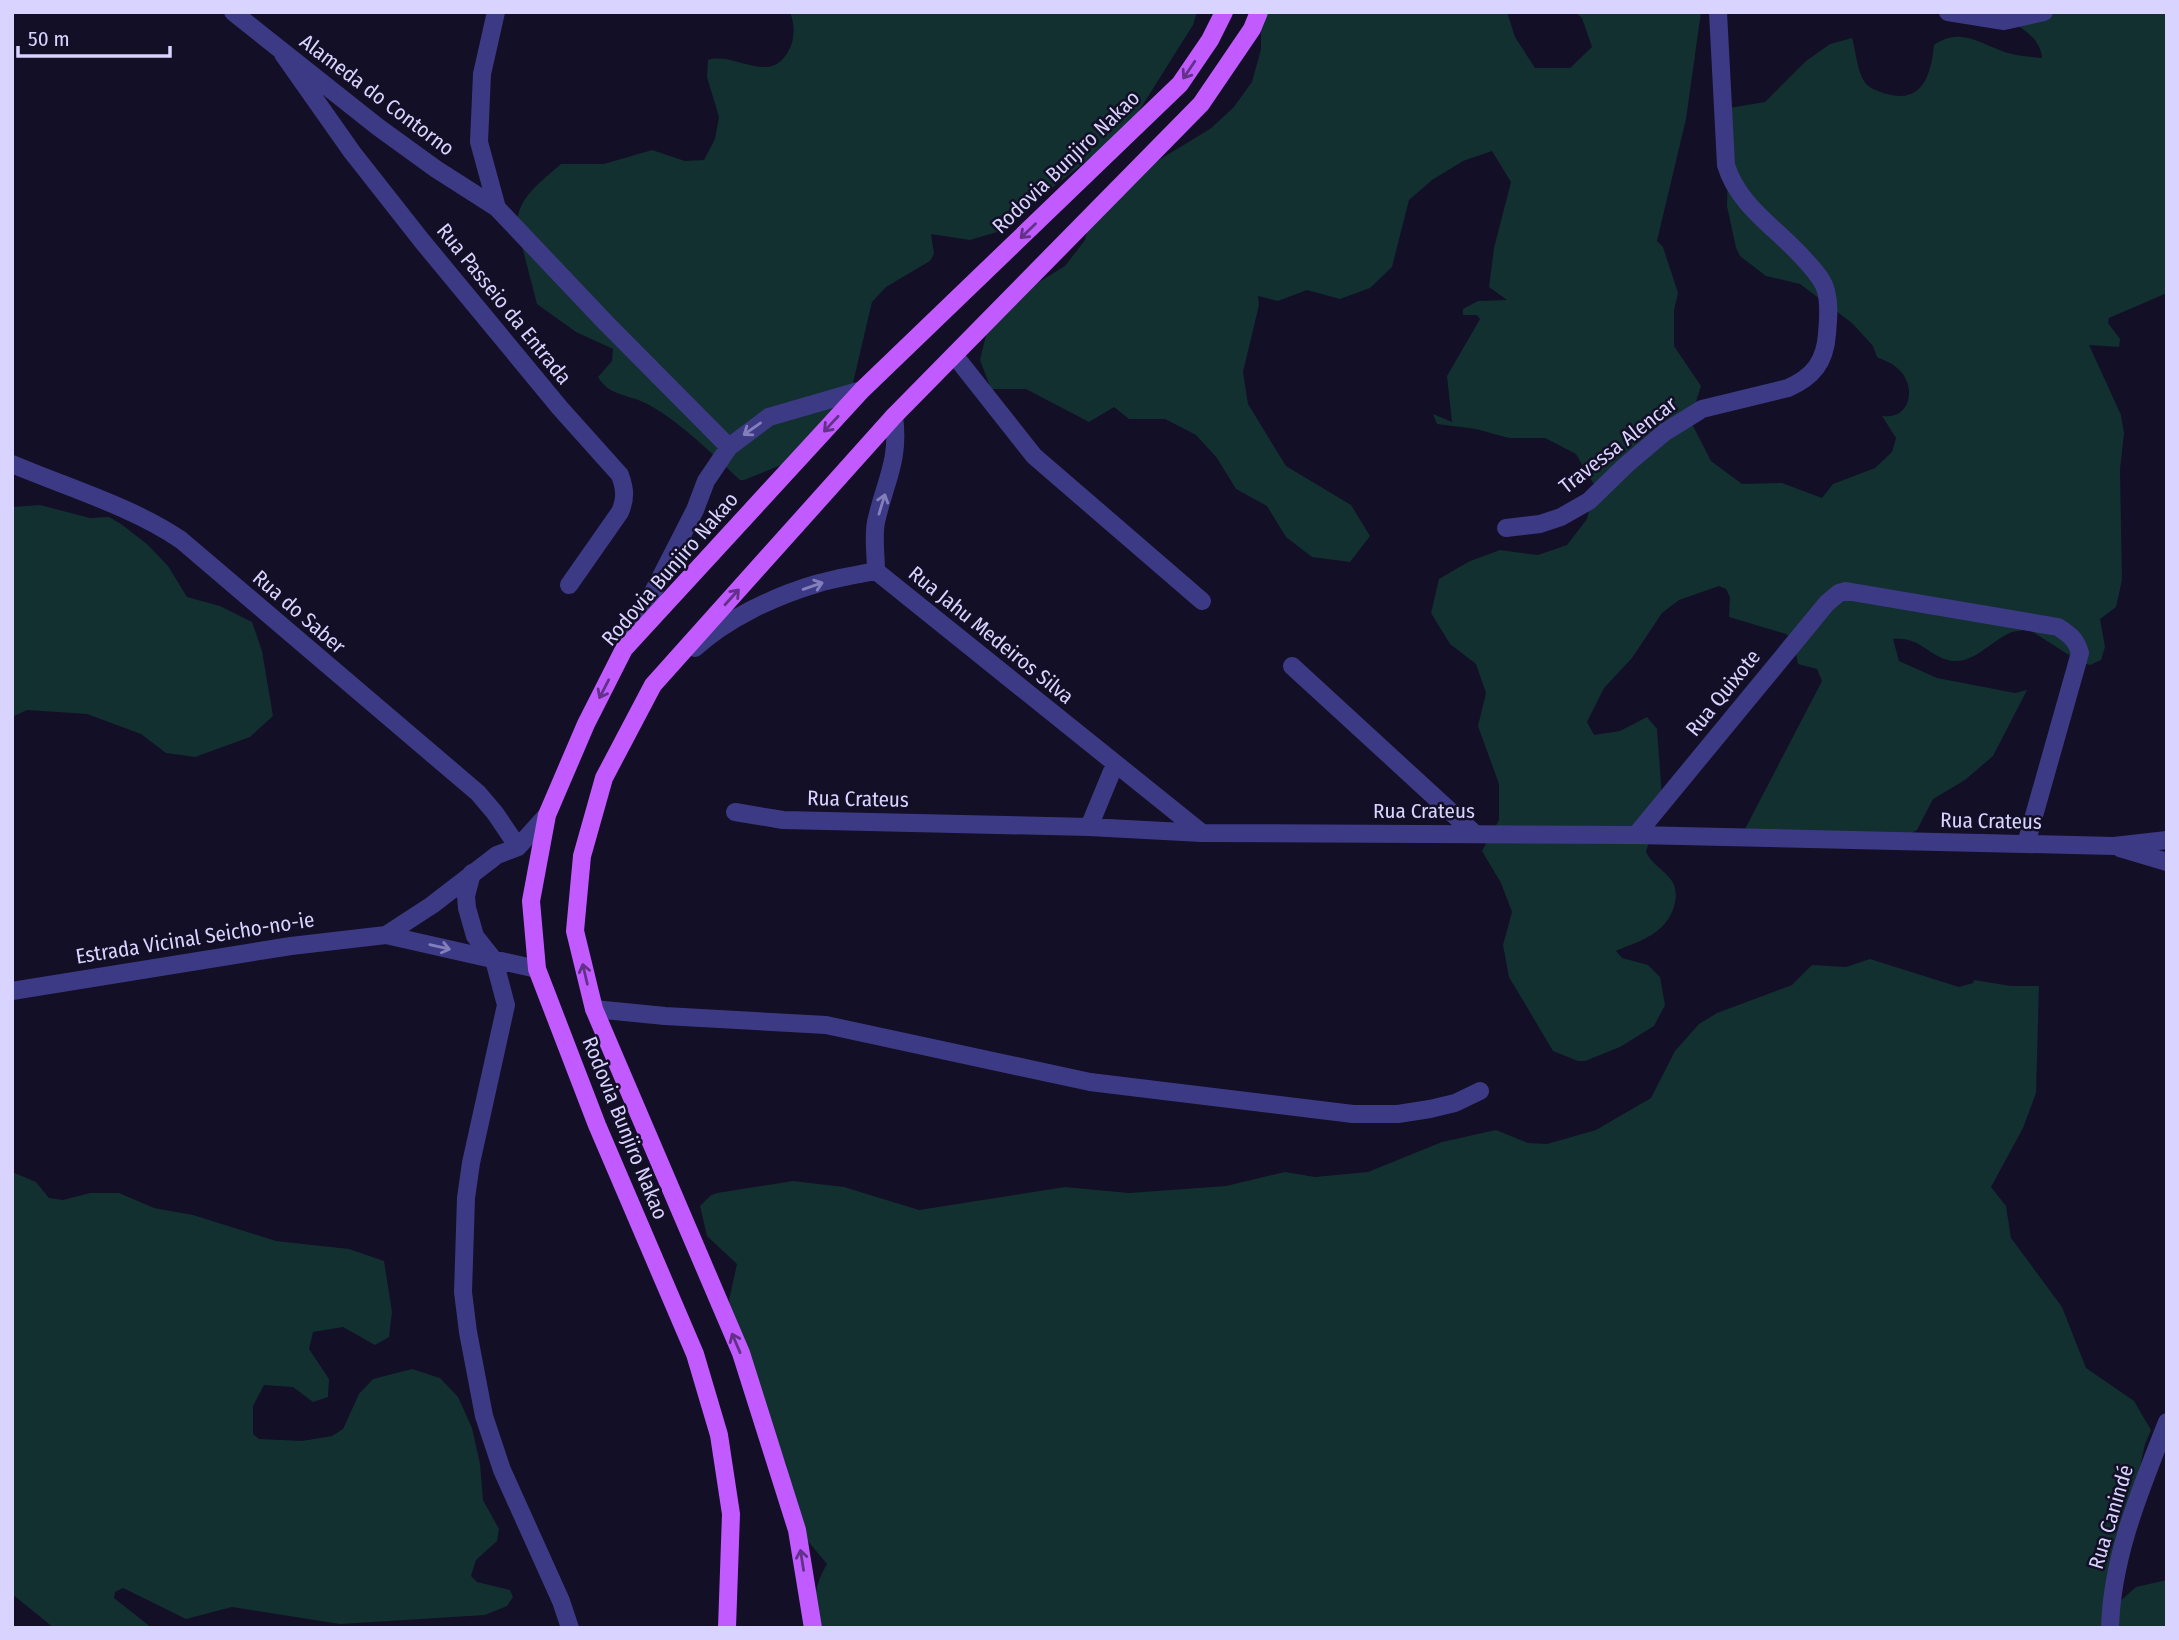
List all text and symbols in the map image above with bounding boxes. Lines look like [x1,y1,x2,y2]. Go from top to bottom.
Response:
scale bar [18,14,170,58]
text: 50 m [28,26,70,52]
street label: Alameda do Contorno [295,29,459,161]
one-way arrow [1182,60,1196,80]
street label: Rodovia Bunjiro Nakao [987,85,1145,239]
street label: Rua Passeio da Entrada [431,218,577,390]
one-way arrow [1020,223,1037,240]
street label: Travessa Alencar [1554,390,1683,499]
one-way arrow [822,415,839,432]
one-way arrow [743,422,762,436]
street label: Rodovia Bunjiro Nakao [596,487,744,651]
one-way arrow [876,493,889,515]
street label: Rua Jahu Medeiros Silva [903,560,1079,710]
street label: Rua do Saber [247,565,351,660]
one-way arrow [802,579,824,591]
one-way arrow [723,589,739,607]
street label: Rua Quixote [1680,644,1766,742]
one-way arrow [596,678,610,699]
street label: Rua Crateus [807,785,909,813]
street label: Rua Crateus [1373,798,1475,824]
street label: Rua Crateus [1940,807,2042,835]
street label: Estrada Vicinal Seicho-no-ie [74,906,316,970]
one-way arrow [428,941,451,954]
one-way arrow [578,963,591,986]
street label: Rodovia Bunjiro Nakao [576,1033,674,1223]
one-way arrow [729,1333,742,1354]
street label: Rua Canindé [2083,1462,2139,1572]
one-way arrow [795,1550,808,1572]

